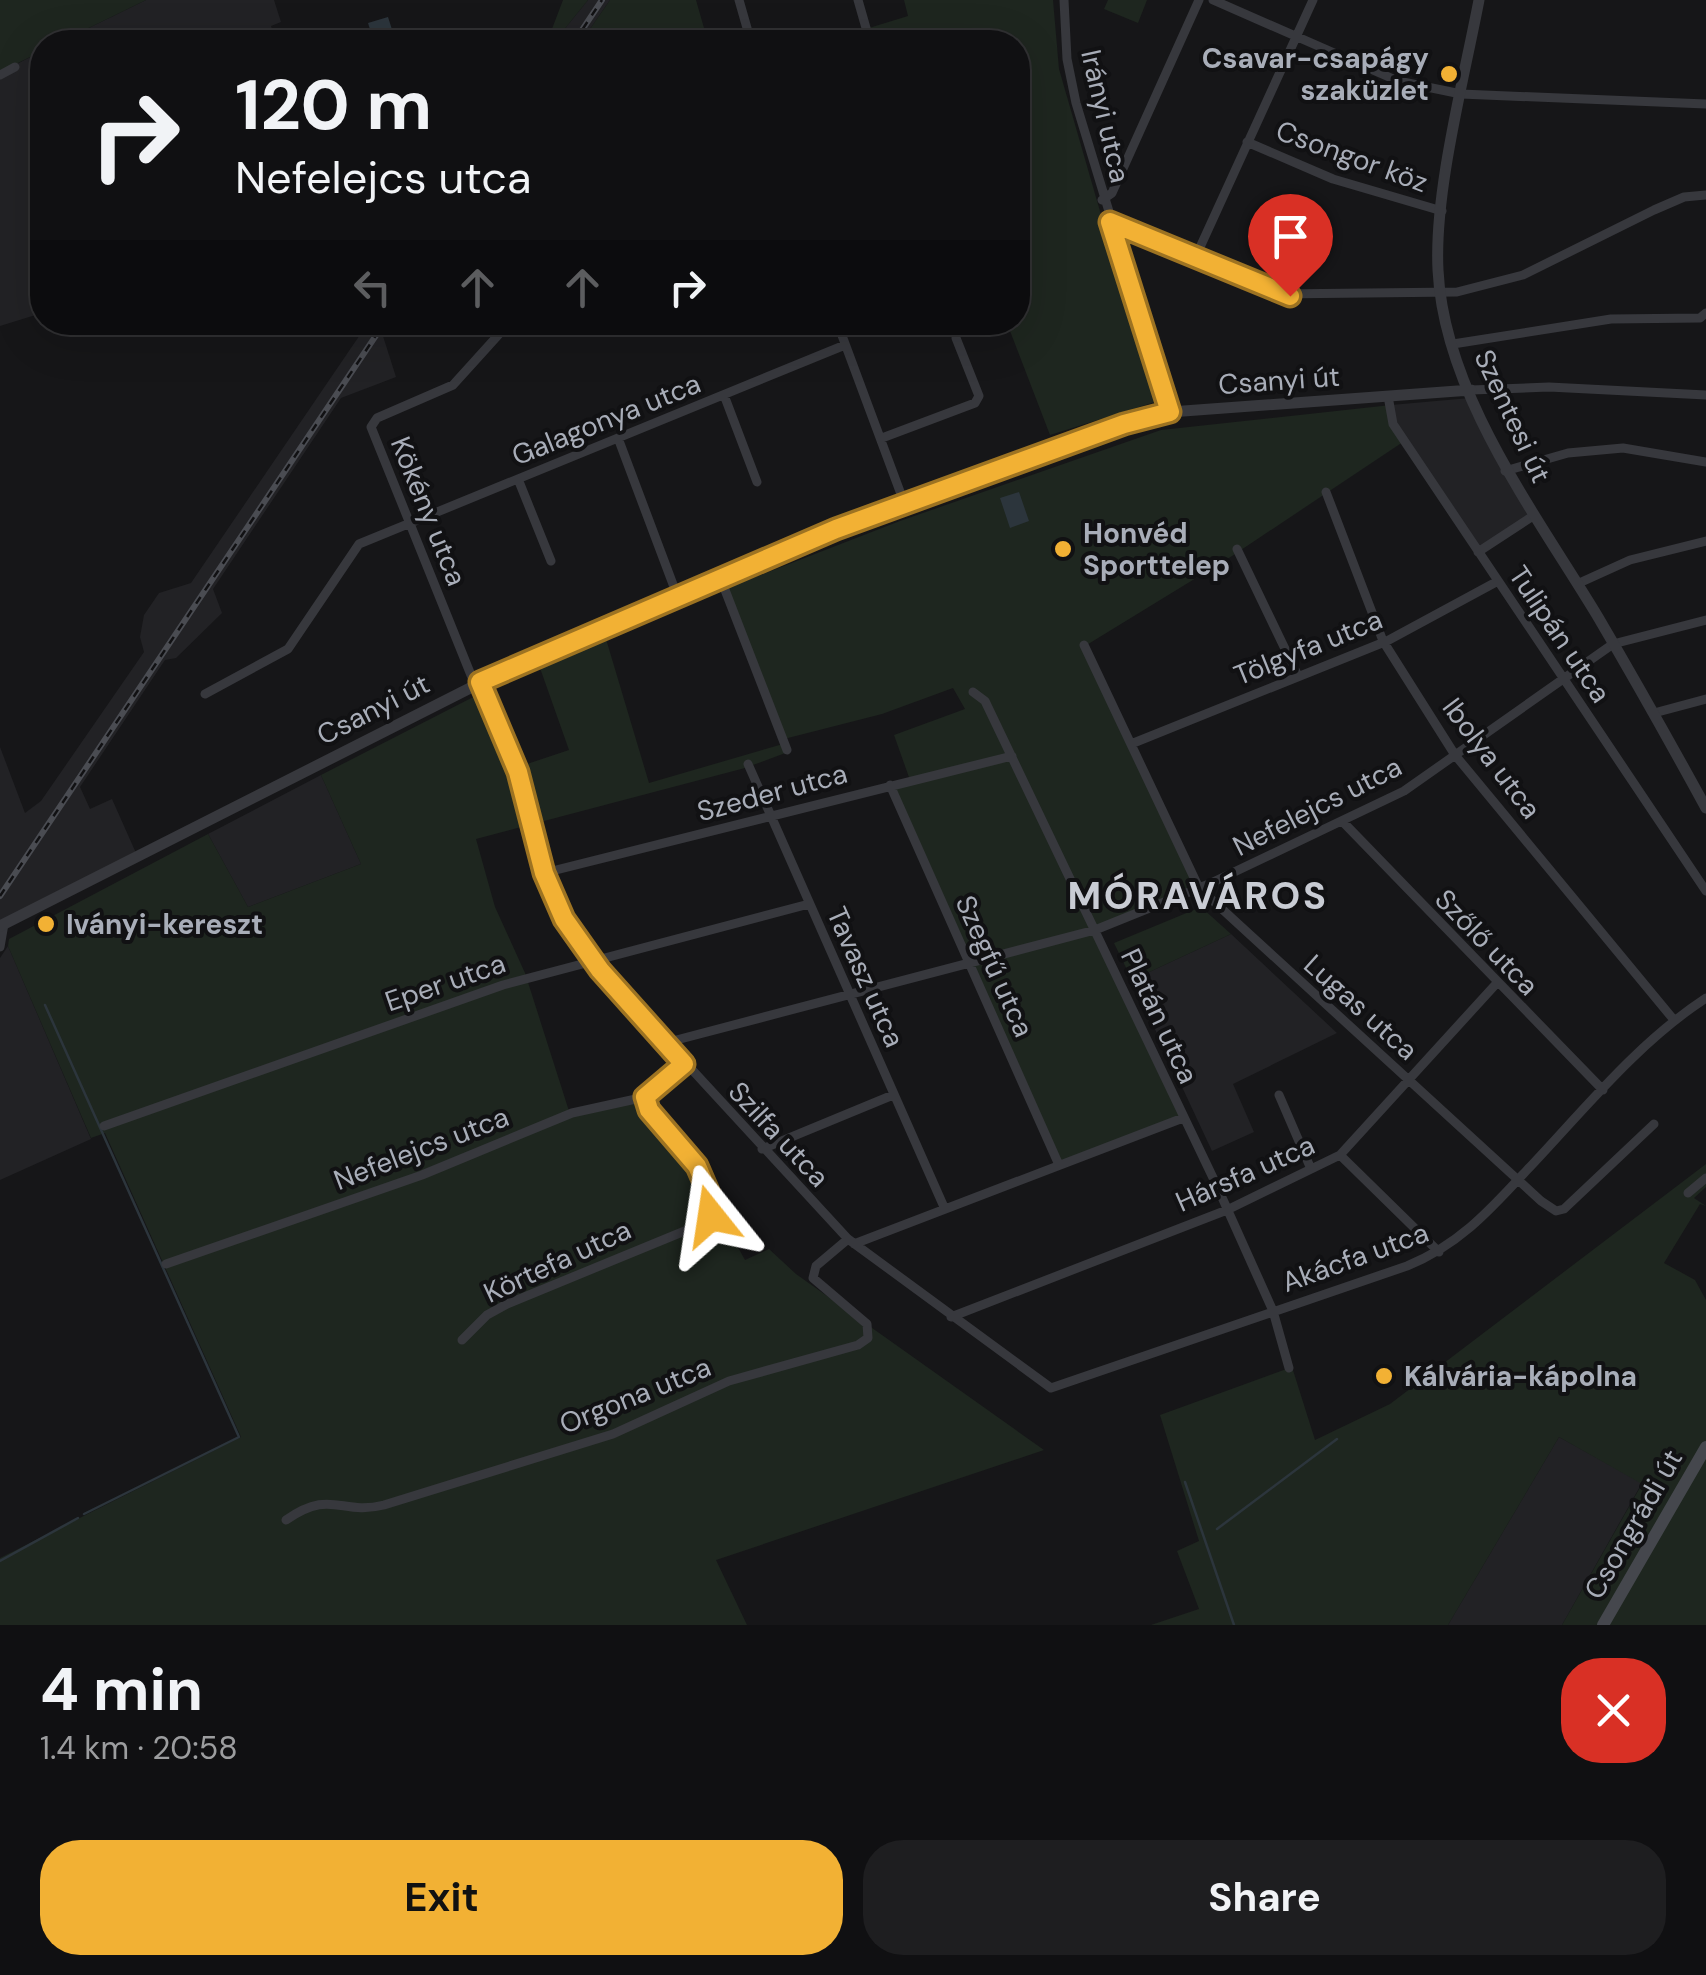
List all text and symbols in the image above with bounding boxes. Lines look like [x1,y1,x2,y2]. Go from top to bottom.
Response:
place label: Csavar-csapágy szaküzlet [1202,40,1429,109]
street label: Irányi utca [1072,46,1139,186]
text: 120 m [235,60,432,151]
marker: Csavar-csapágy szaküzlet [1438,63,1460,85]
icon: right [70,70,200,200]
street label: Csongor köz [1271,112,1433,201]
text: Nefelejcs utca [235,148,531,207]
pin [1248,194,1333,297]
icon: arrive [1263,209,1318,264]
icon: left [345,260,400,315]
icon: ahead [450,260,505,315]
icon: ahead [555,260,610,315]
icon: right [660,260,715,315]
street label: Szentesi út [1466,344,1559,489]
street label: Csanyi út [1217,358,1341,403]
street label: Galagonya utca [506,365,706,474]
street label: Kökény utca [382,431,475,591]
place label: Honvéd Sporttelep [1083,515,1230,584]
marker: Honvéd Sporttelep [1052,538,1074,560]
street label: Tulipán utca [1500,559,1619,710]
street label: Tölgyfa utca [1229,601,1388,694]
street label: Csanyi út [311,665,436,754]
street label: Ibolya utca [1434,690,1549,826]
street label: Nefelejcs utca [1227,748,1408,865]
street label: Szeder utca [693,755,851,830]
district label: MÓRAVÁROS [1068,871,1328,921]
street label: Szőlő utca [1427,881,1546,1003]
street label: Szegfű utca [947,890,1042,1043]
street label: Tavasz utca [818,901,913,1053]
place label: Iványi-kereszt [66,906,263,943]
marker: Iványi-kereszt [35,913,57,935]
street label: Platán utca [1112,943,1207,1090]
street label: Eper utca [380,945,510,1020]
street label: Lugas utca [1296,946,1425,1068]
street label: Szilfa utca [720,1074,837,1195]
street label: Nefelejcs utca [328,1098,514,1199]
street label: Hársfa utca [1170,1126,1320,1221]
position arrow [659,1164,763,1268]
street label: Körtefa utca [478,1211,637,1312]
street label: Akácfa utca [1277,1214,1434,1301]
street label: Orgona utca [554,1348,716,1443]
place label: Kálvária-kápolna [1404,1358,1637,1395]
marker: Kálvária-kápolna [1373,1365,1395,1387]
street label: Csongrádi út [1576,1443,1691,1606]
text: 4 min [40,1650,203,1729]
button: close [1561,1658,1666,1763]
text: 1.4 km · 20:58 [40,1727,238,1769]
button: Exit [40,1840,843,1955]
button: Share [863,1840,1666,1955]

